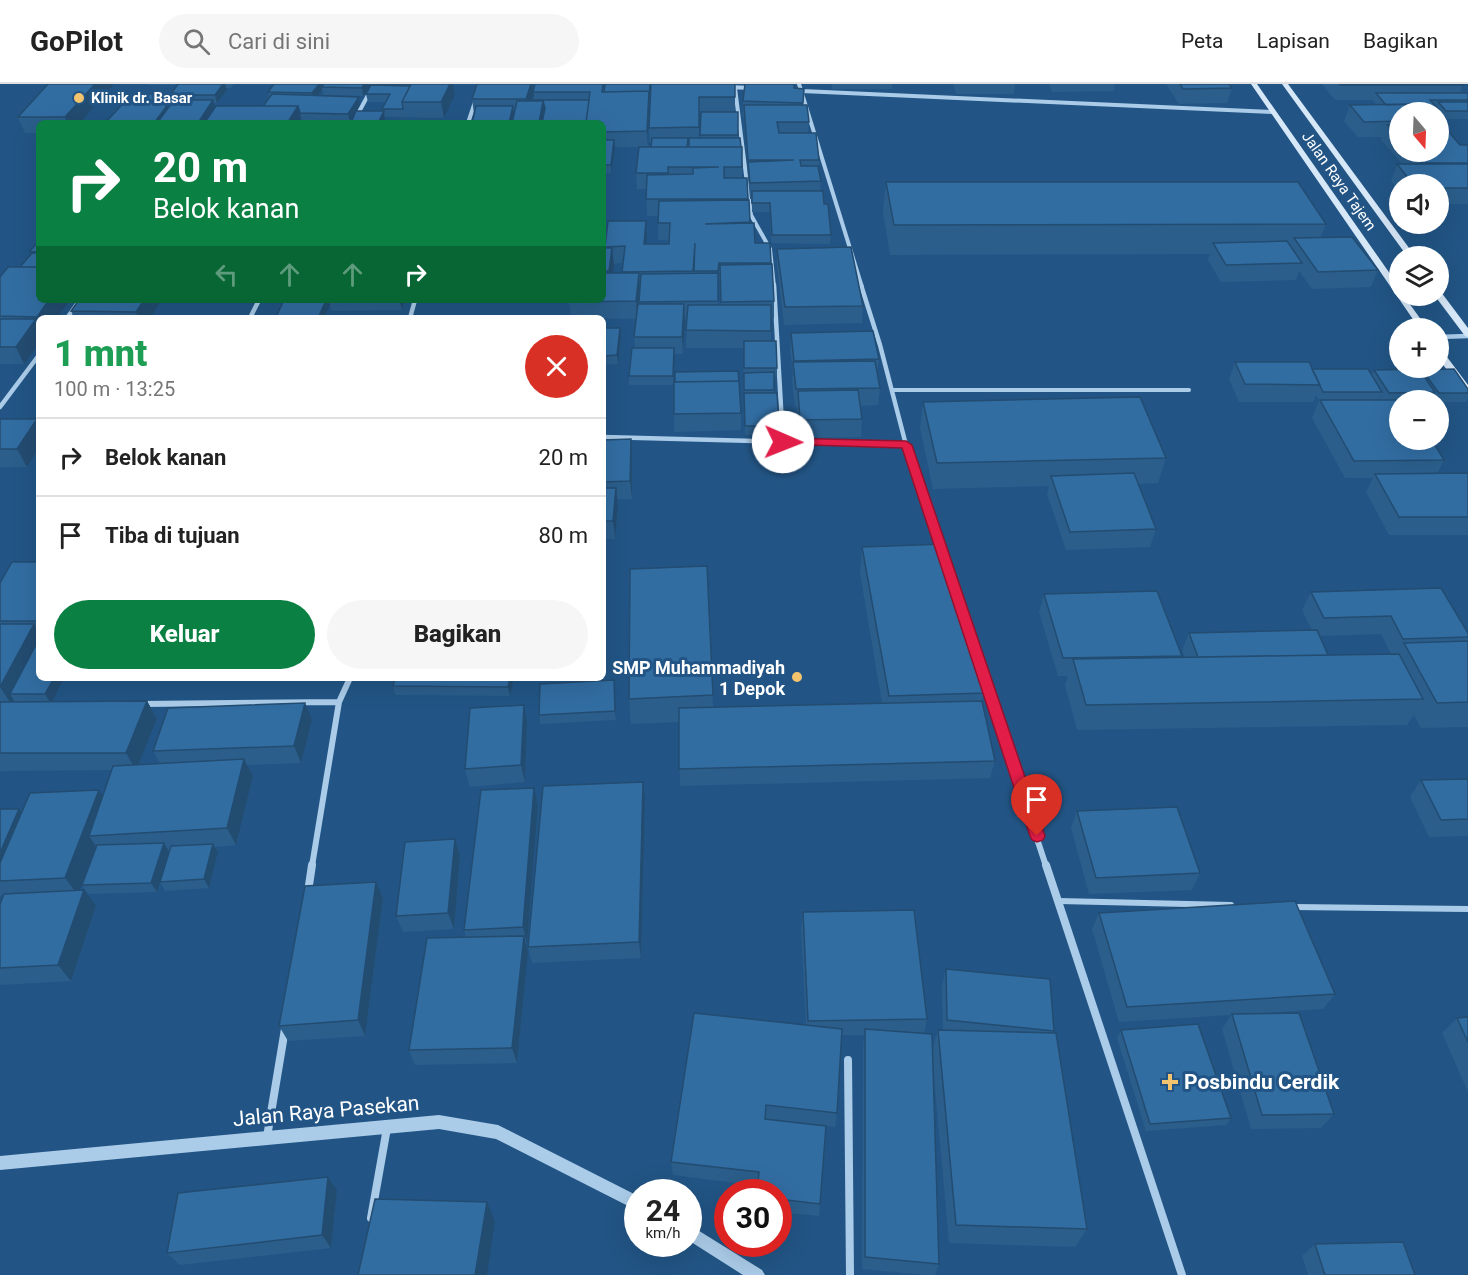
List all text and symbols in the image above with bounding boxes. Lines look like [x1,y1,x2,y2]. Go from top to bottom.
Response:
search box [159,14,579,68]
text: GoPilot [30,25,123,58]
icon: search [180,25,213,58]
text: Cari di sini [228,29,330,54]
text: Peta [1181,29,1223,53]
text: Lapisan [1256,29,1330,53]
text: Bagikan [1363,29,1438,53]
place label: Klinik dr. Basar [91,89,193,107]
marker: Klinik dr. Basar [72,91,86,105]
north arrow [1389,102,1449,162]
map controls [1389,102,1449,450]
street label: Jalan Raya Tajem [1298,128,1380,234]
text: 20 m [153,143,248,192]
icon: right [54,144,132,222]
button: sound [1389,174,1449,234]
text: Belok kanan [153,193,299,225]
button: layers [1389,246,1449,306]
icon: left [210,258,243,291]
icon: ahead [273,258,306,291]
icon: ahead [336,258,369,291]
icon: right [399,258,432,291]
button: + [1389,318,1449,378]
text: 1 mnt [54,333,147,375]
button: close [525,335,588,398]
text: 100 m · 13:25 [54,377,175,401]
button: − [1389,390,1449,450]
position arrow [751,410,815,474]
icon: right [54,441,87,474]
text: Belok kanan [105,445,226,470]
text: 20 m [539,445,588,470]
icon: arrive [54,519,87,552]
text: Tiba di tujuan [105,523,240,548]
text: 80 m [539,523,588,548]
button: Keluar [54,600,315,669]
button: Bagikan [327,600,588,669]
place label: SMP Muhammadiyah 1 Depok [612,657,785,699]
marker: SMP Muhammadiyah 1 Depok [790,670,804,684]
pin [1011,774,1062,836]
icon: arrive [1020,783,1053,816]
place label: Posbindu Cerdik [1184,1070,1340,1094]
marker: Posbindu Cerdik [1161,1073,1179,1091]
street label: Jalan Raya Pasekan [232,1091,420,1131]
speed limit sign: 30 [714,1179,792,1257]
text: 24 [646,1193,680,1228]
text: km/h [645,1224,681,1242]

